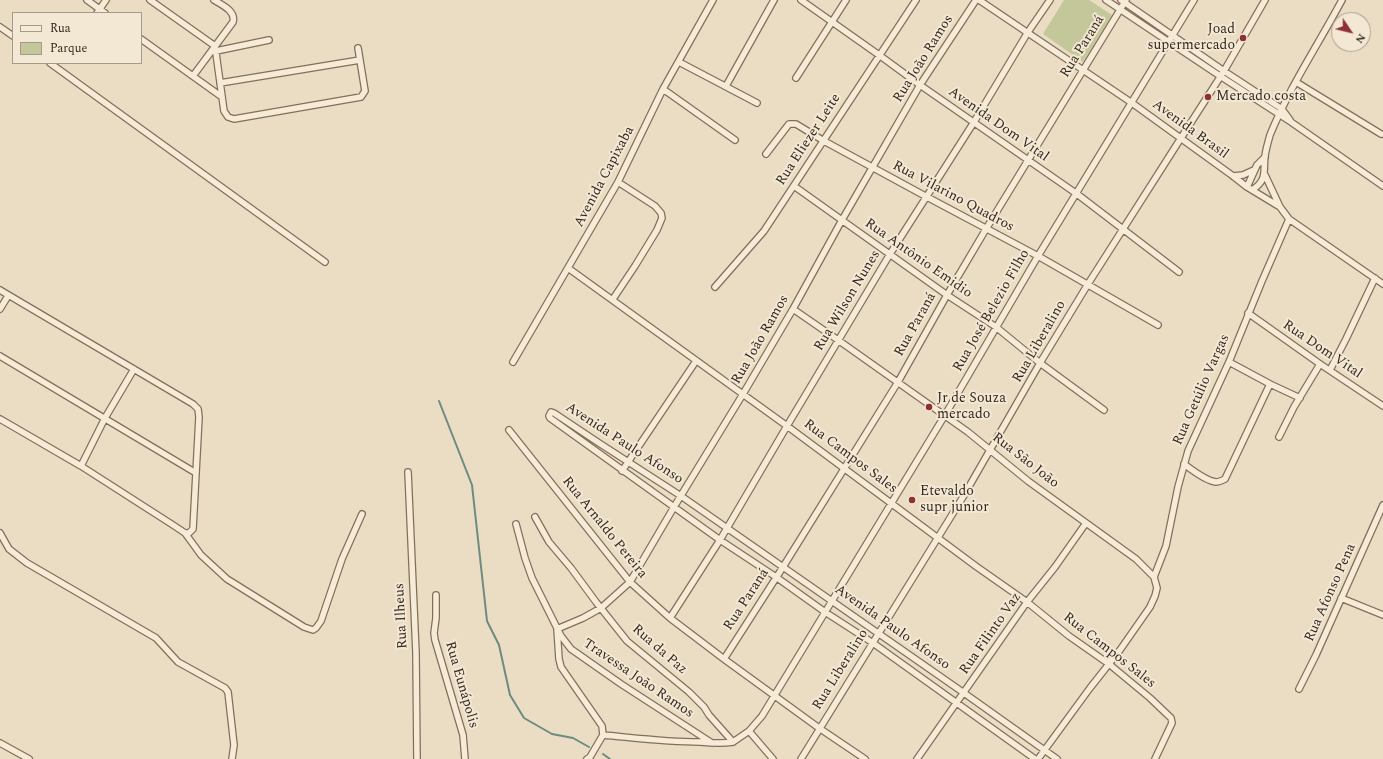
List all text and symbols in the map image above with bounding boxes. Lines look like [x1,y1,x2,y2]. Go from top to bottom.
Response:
legend [12,12,142,64]
street label: Rua João Ramos [890,12,958,106]
north arrow [1331,12,1371,52]
street label: Rua Paraná [1057,13,1109,81]
text: Rua [50,19,71,38]
place label: Joad supermercado [1147,22,1235,54]
text: N [1351,30,1370,47]
marker: Joad supermercado [1238,33,1248,43]
text: Parque [50,39,87,58]
street label: Avenida Dom Vital [945,84,1051,166]
place label: Mercado costa [1216,89,1306,105]
street label: Rua Eliezer Leite [773,91,845,189]
marker: Mercado costa [1203,92,1213,102]
street label: Avenida Brasil [1149,97,1231,163]
street label: Avenida Capixaba [571,124,639,230]
street label: Rua Vilarino Quadros [889,158,1017,236]
street label: Rua Antônio Emidio [861,216,975,302]
street label: Rua Wilson Nunes [811,247,885,355]
street label: Rua José Belezio Filho [950,247,1034,375]
street label: Rua Paraná [892,290,940,360]
street label: Rua João Ramos [729,292,793,388]
street label: Rua Liberalino [1010,298,1070,386]
street label: Rua Dom Vital [1279,317,1365,383]
street label: Rua Getúlio Vargas [1170,332,1234,448]
place label: Jr de Souza mercado [937,391,1006,424]
street label: Avenida Paulo Afonso [562,400,686,488]
marker: Jr de Souza mercado [924,402,934,412]
street label: Rua Campos Sales [800,416,900,498]
street label: Rua São João [988,430,1062,492]
street label: Rua Arnaldo Pereira [558,474,650,582]
place label: Etevaldo supr junior [920,484,989,516]
marker: Etevaldo supr junior [907,495,917,505]
street label: Rua Afonso Pena [1302,541,1360,645]
street label: Rua Paraná [721,566,773,634]
street label: Avenida Paulo Afonso [831,582,953,674]
street label: Rua Ilheus [392,583,412,649]
street label: Rua Filinto Vaz [957,590,1025,678]
street label: Rua Campos Sales [1059,610,1159,692]
street label: Rua da Paz [628,621,690,679]
street label: Rua Liberalino [809,627,873,713]
street label: Travessa João Ramos [579,636,697,722]
street label: Rua Eunápolis [441,640,481,730]

